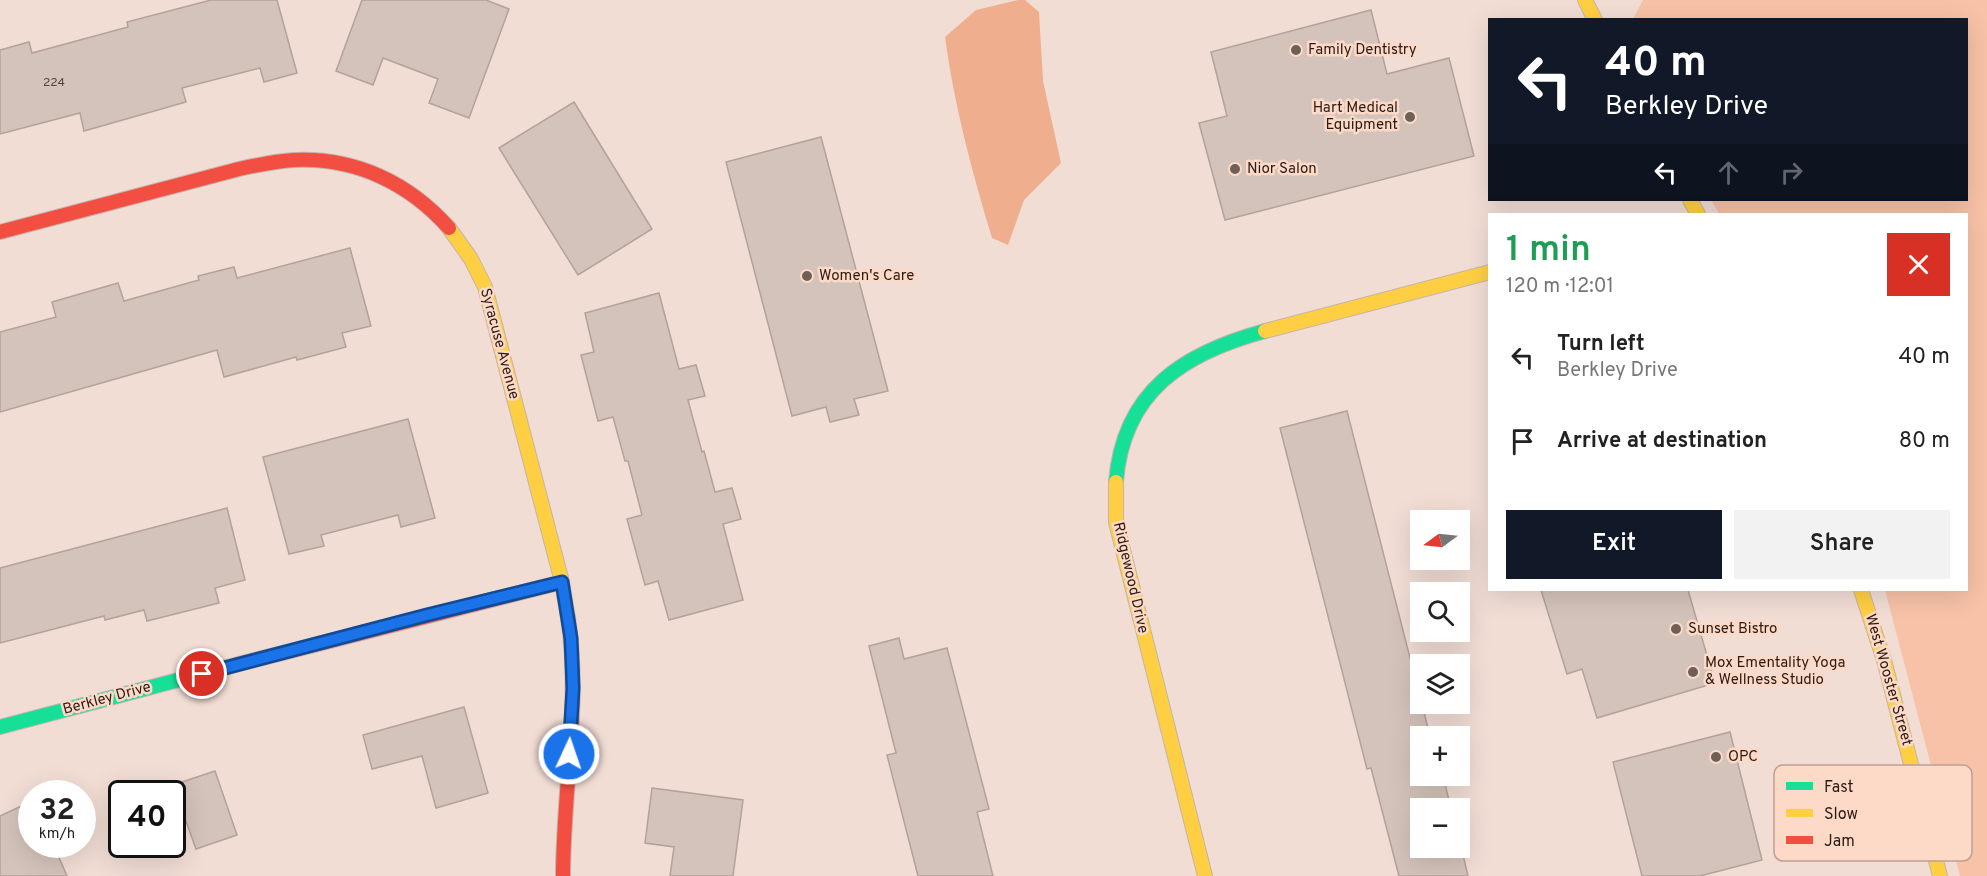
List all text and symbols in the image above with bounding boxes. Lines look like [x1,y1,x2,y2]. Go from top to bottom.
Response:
text: 40 m [1605,38,1707,91]
place label: Family Dentistry [1308,41,1417,60]
icon: left [1506,42,1584,120]
marker: Family Dentistry [1289,43,1303,57]
house number: 224 [43,75,65,91]
text: Berkley Drive [1605,90,1768,124]
place label: Hart Medical Equipment [1313,99,1398,135]
marker: Hart Medical Equipment [1403,110,1417,124]
icon: left [1649,156,1682,189]
icon: ahead [1712,156,1745,189]
icon: right [1775,156,1808,189]
place label: Nior Salon [1247,160,1317,179]
marker: Nior Salon [1228,162,1242,176]
text: 1 min [1506,228,1591,274]
button: close [1887,233,1950,296]
place label: Women's Care [819,267,914,286]
marker: Women's Care [800,269,814,283]
text: 120 m · 12:01 [1506,274,1614,300]
street label: Syracuse Avenue [475,286,523,402]
text: Turn left [1557,331,1645,358]
icon: left [1506,341,1539,374]
text: 40 m [1898,344,1950,371]
text: Berkley Drive [1557,358,1678,384]
icon: arrive [1506,425,1539,458]
text: Arrive at destination [1557,428,1767,455]
text: 80 m [1899,428,1950,455]
north arrow [1410,510,1470,570]
map controls [1410,510,1470,858]
button: Exit [1506,510,1722,579]
button: Share [1734,510,1950,579]
street label: Ridgewood Drive [1108,520,1152,636]
button: search [1410,582,1470,642]
street label: West Wooster Street [1860,612,1916,748]
place label: Sunset Bistro [1688,620,1777,639]
marker: Sunset Bistro [1669,622,1683,636]
pin [176,648,227,699]
button: layers [1410,654,1470,714]
place label: Mox Ementality Yoga & Wellness Studio [1705,654,1845,690]
icon: arrive [185,657,218,690]
marker: Mox Ementality Yoga & Wellness Studio [1686,665,1700,679]
street label: Berkley Drive [61,678,153,720]
position arrow [537,722,601,786]
button: + [1410,726,1470,786]
place label: OPC [1728,748,1758,767]
marker: OPC [1709,750,1723,764]
legend [1774,765,1972,861]
text: Fast [1824,778,1854,798]
speed limit sign: 40 [108,780,186,858]
text: 32 [39,793,75,830]
button: − [1410,798,1470,858]
text: Slow [1824,805,1858,825]
text: km/h [39,825,75,844]
text: Jam [1824,832,1855,852]

